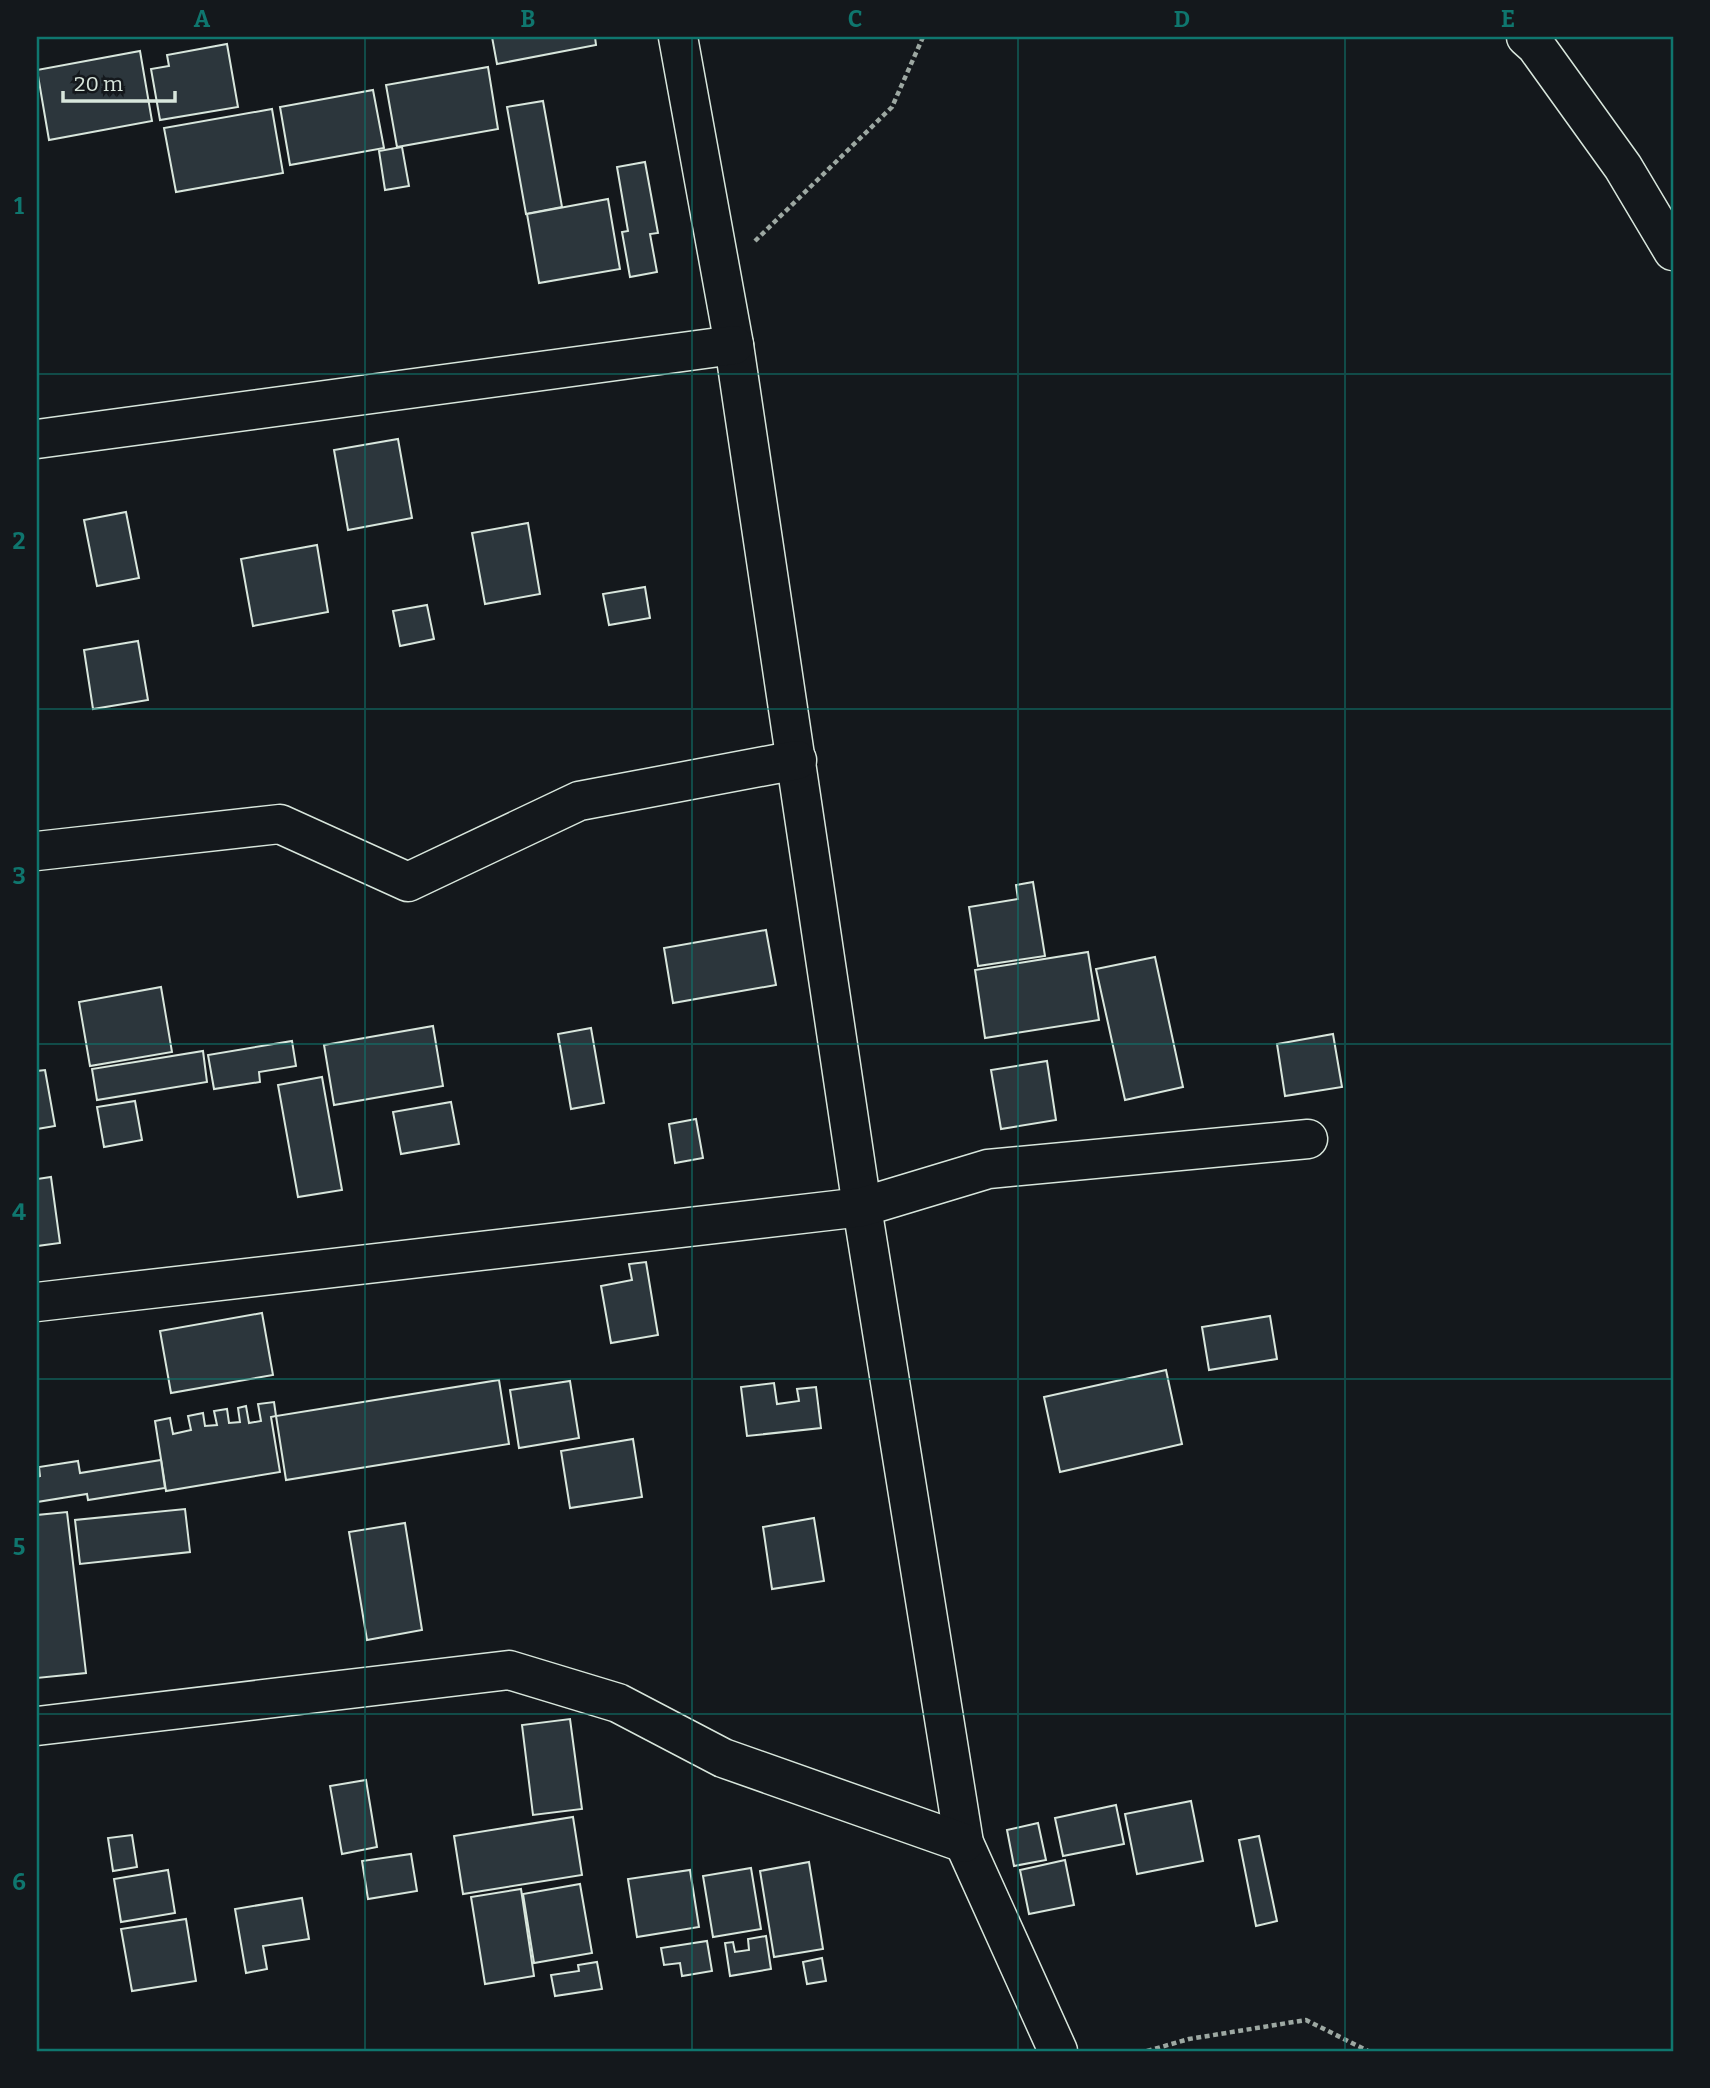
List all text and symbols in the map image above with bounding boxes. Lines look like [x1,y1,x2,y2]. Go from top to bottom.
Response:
text: A [194,5,211,33]
text: B [521,5,535,33]
text: C [848,5,862,33]
text: D [1174,5,1190,33]
text: E [1501,5,1515,33]
scale bar [63,60,175,104]
text: 20 m [74,71,123,97]
text: 1 [14,192,24,220]
text: 2 [13,527,26,555]
text: 3 [12,862,26,890]
text: 4 [12,1198,26,1226]
text: 5 [13,1533,25,1561]
text: 6 [12,1868,26,1896]

